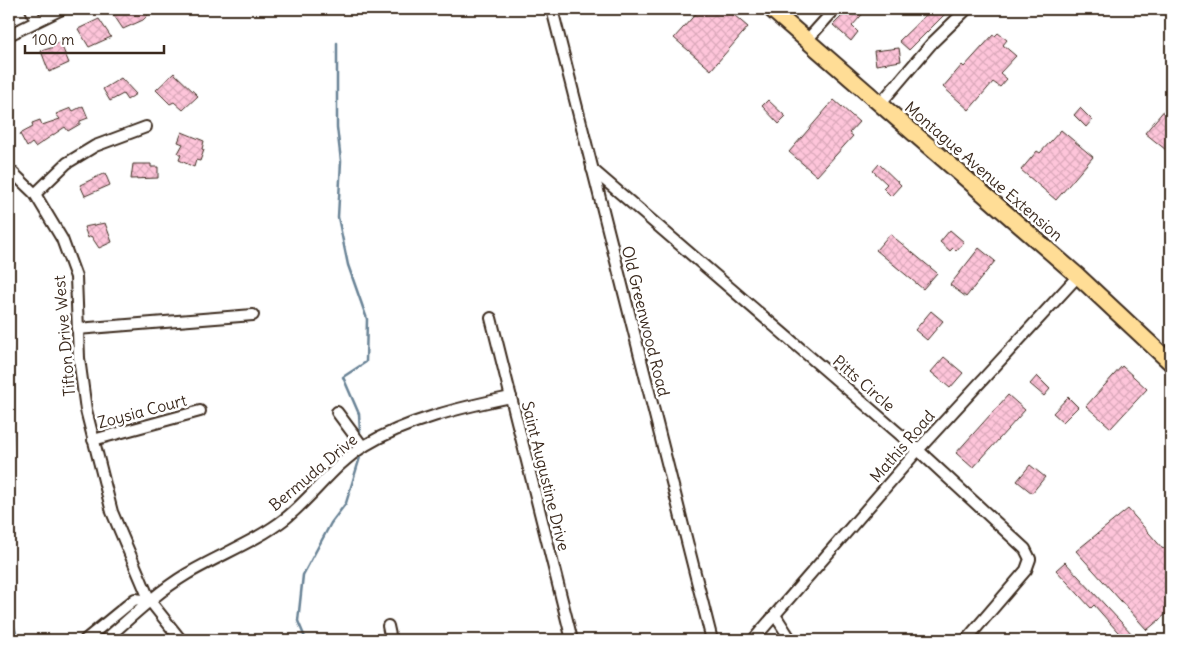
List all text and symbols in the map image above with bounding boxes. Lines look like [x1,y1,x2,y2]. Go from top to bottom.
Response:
scale bar [25,22,164,54]
text: 100 m [32,30,74,49]
street label: Montague Avenue Extension [901,97,1067,245]
street label: Old Greenwood Road [618,244,674,398]
street label: Tifton Drive West [49,274,79,397]
street label: Pitts Circle [829,351,899,415]
street label: Zoysia Court [95,389,189,432]
street label: Saint Augustine Drive [518,399,574,553]
street label: Mathis Road [865,406,939,486]
street label: Bermuda Drive [265,429,361,515]

